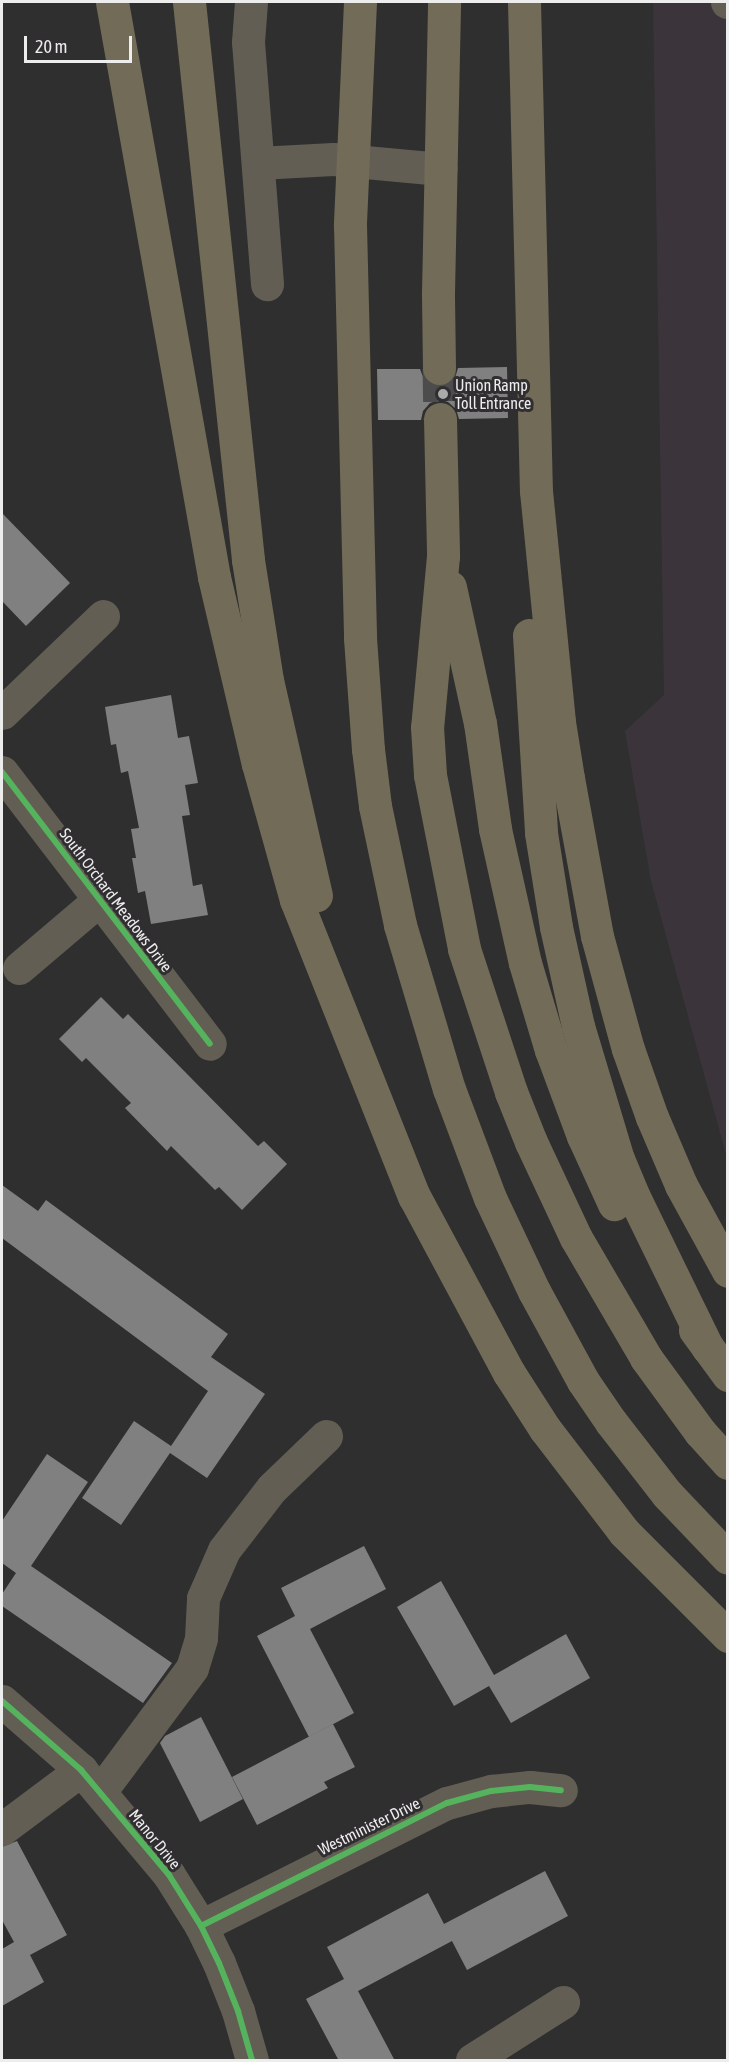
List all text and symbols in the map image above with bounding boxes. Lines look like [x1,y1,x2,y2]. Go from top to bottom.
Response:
scale bar [27,24,135,62]
text: 20 m [35,36,67,57]
place label: Union Ramp Toll Entrance [455,375,531,413]
marker: Union Ramp Toll Entrance [436,387,450,401]
street label: South Orchard Meadows Drive [56,824,176,976]
street label: Westminister Drive [315,1793,423,1859]
street label: Manor Drive [125,1805,185,1873]

